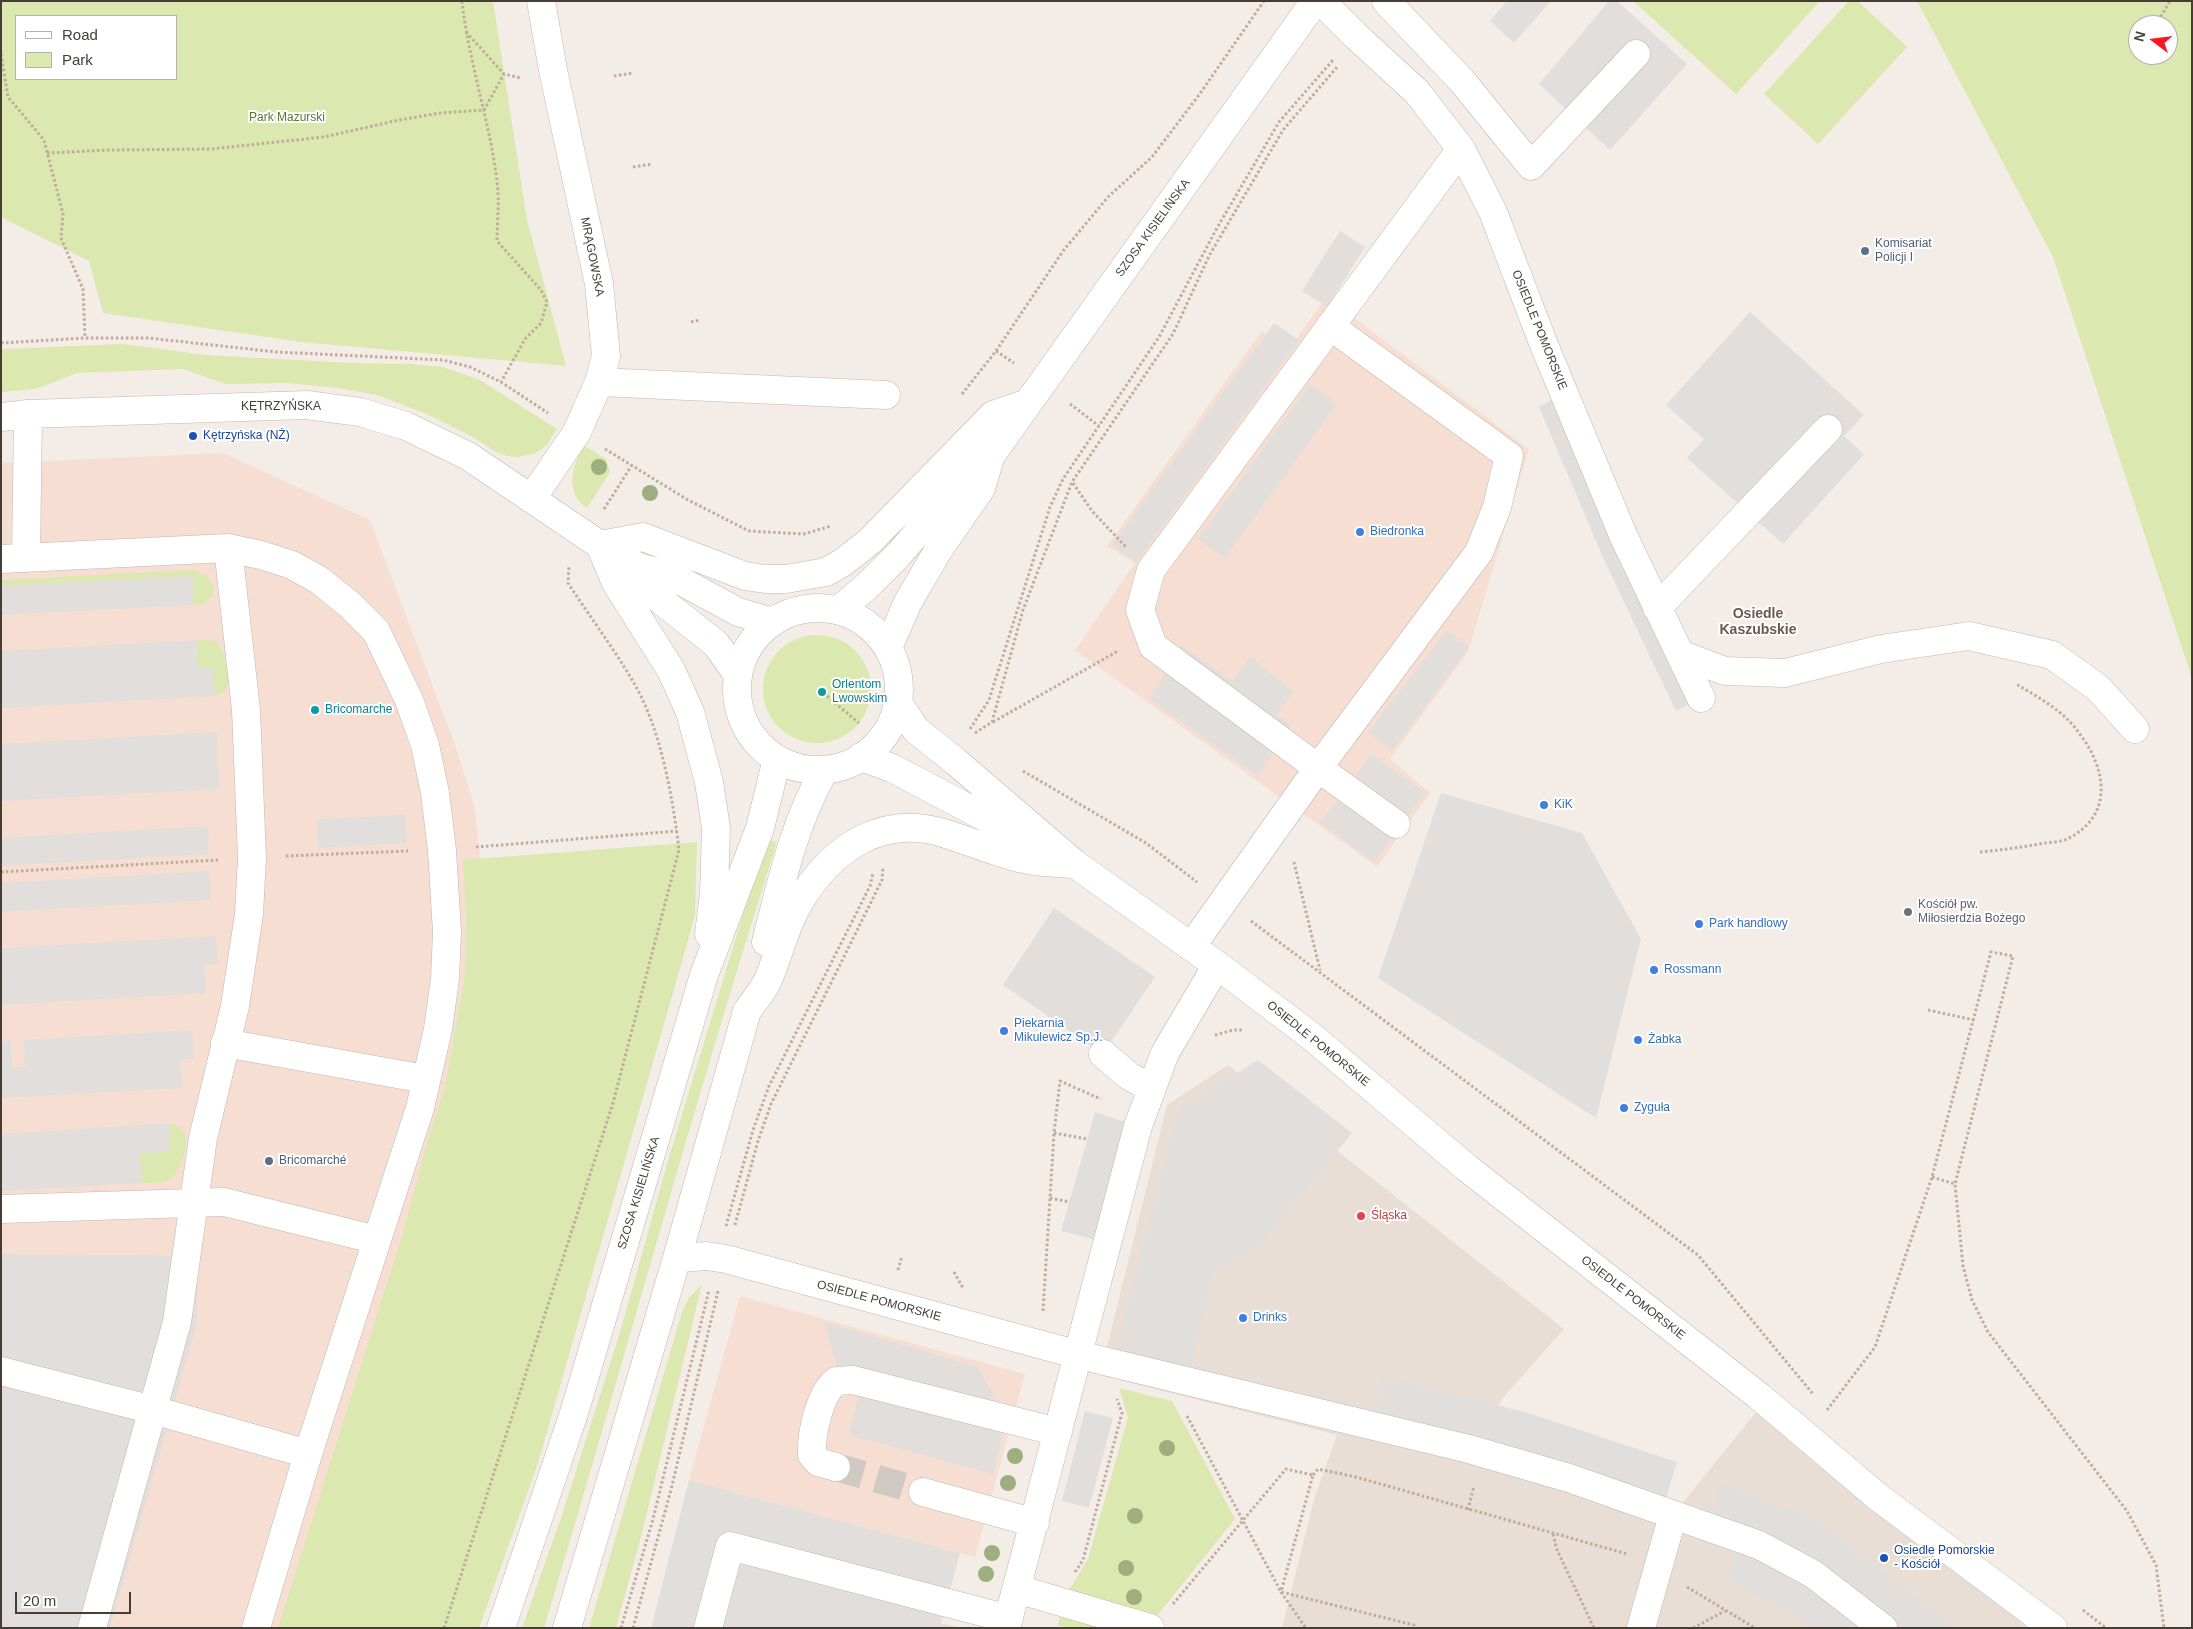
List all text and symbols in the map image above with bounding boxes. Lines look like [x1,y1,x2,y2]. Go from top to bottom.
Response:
legend [15,15,178,80]
north arrow [2128,15,2178,65]
text: Road [62,26,98,43]
text: N [2130,29,2149,43]
text: Park [62,51,93,68]
park label: Park Mazurski [249,111,325,125]
street label: SZOSA KISIELIŃSKA [1113,176,1193,280]
street label: MRĄGOWSKA [577,216,607,298]
place label: Komisariat Policji I [1875,237,1932,265]
marker: Komisariat Policji I [1859,245,1871,257]
street label: OSIEDLE POMORSKIE [1508,268,1570,392]
street label: KĘTRZYŃSKA [241,400,321,414]
place label: Kętrzyńska (NŻ) [203,429,290,443]
marker: Kętrzyńska (NŻ) [187,430,199,442]
place label: Biedronka [1370,525,1424,539]
marker: Biedronka [1354,526,1366,538]
district label: Osiedle Kaszubskie [1719,606,1797,638]
place label: Orlentom Lwowskim [832,678,887,706]
marker: Orlentom Lwowskim [816,686,828,698]
place label: Bricomarche [325,703,392,717]
marker: Bricomarche [309,704,321,716]
place label: KiK [1554,798,1573,812]
marker: KiK [1538,799,1550,811]
place label: Kościół pw. Miłosierdzia Bożego [1918,898,2025,926]
marker: Kościół pw. Miłosierdzia Bożego [1902,906,1914,918]
place label: Park handlowy [1709,917,1788,931]
marker: Park handlowy [1693,918,1705,930]
place label: Rossmann [1664,963,1721,977]
marker: Rossmann [1648,964,1660,976]
street label: OSIEDLE POMORSKIE [1264,998,1372,1090]
place label: Piekarnia Mikulewicz Sp.J. [1014,1017,1103,1045]
marker: Piekarnia Mikulewicz Sp.J. [998,1025,1010,1037]
place label: Żabka [1648,1033,1681,1047]
marker: Żabka [1632,1034,1644,1046]
place label: Zyguła [1634,1101,1670,1115]
marker: Zyguła [1618,1102,1630,1114]
street label: SZOSA KISIELIŃSKA [615,1135,663,1251]
place label: Bricomarché [279,1154,346,1168]
marker: Bricomarché [263,1155,275,1167]
place label: Śląska [1371,1209,1407,1223]
marker: Śląska [1355,1210,1367,1222]
street label: OSIEDLE POMORSKIE [1578,1253,1688,1343]
street label: OSIEDLE POMORSKIE [815,1277,943,1325]
place label: Drinks [1253,1311,1287,1325]
marker: Drinks [1237,1312,1249,1324]
place label: Osiedle Pomorskie - Kościół [1894,1544,1995,1572]
marker: Osiedle Pomorskie - Kościół [1878,1552,1890,1564]
scale bar [18,1582,134,1614]
text: 20 m [23,1592,56,1609]

